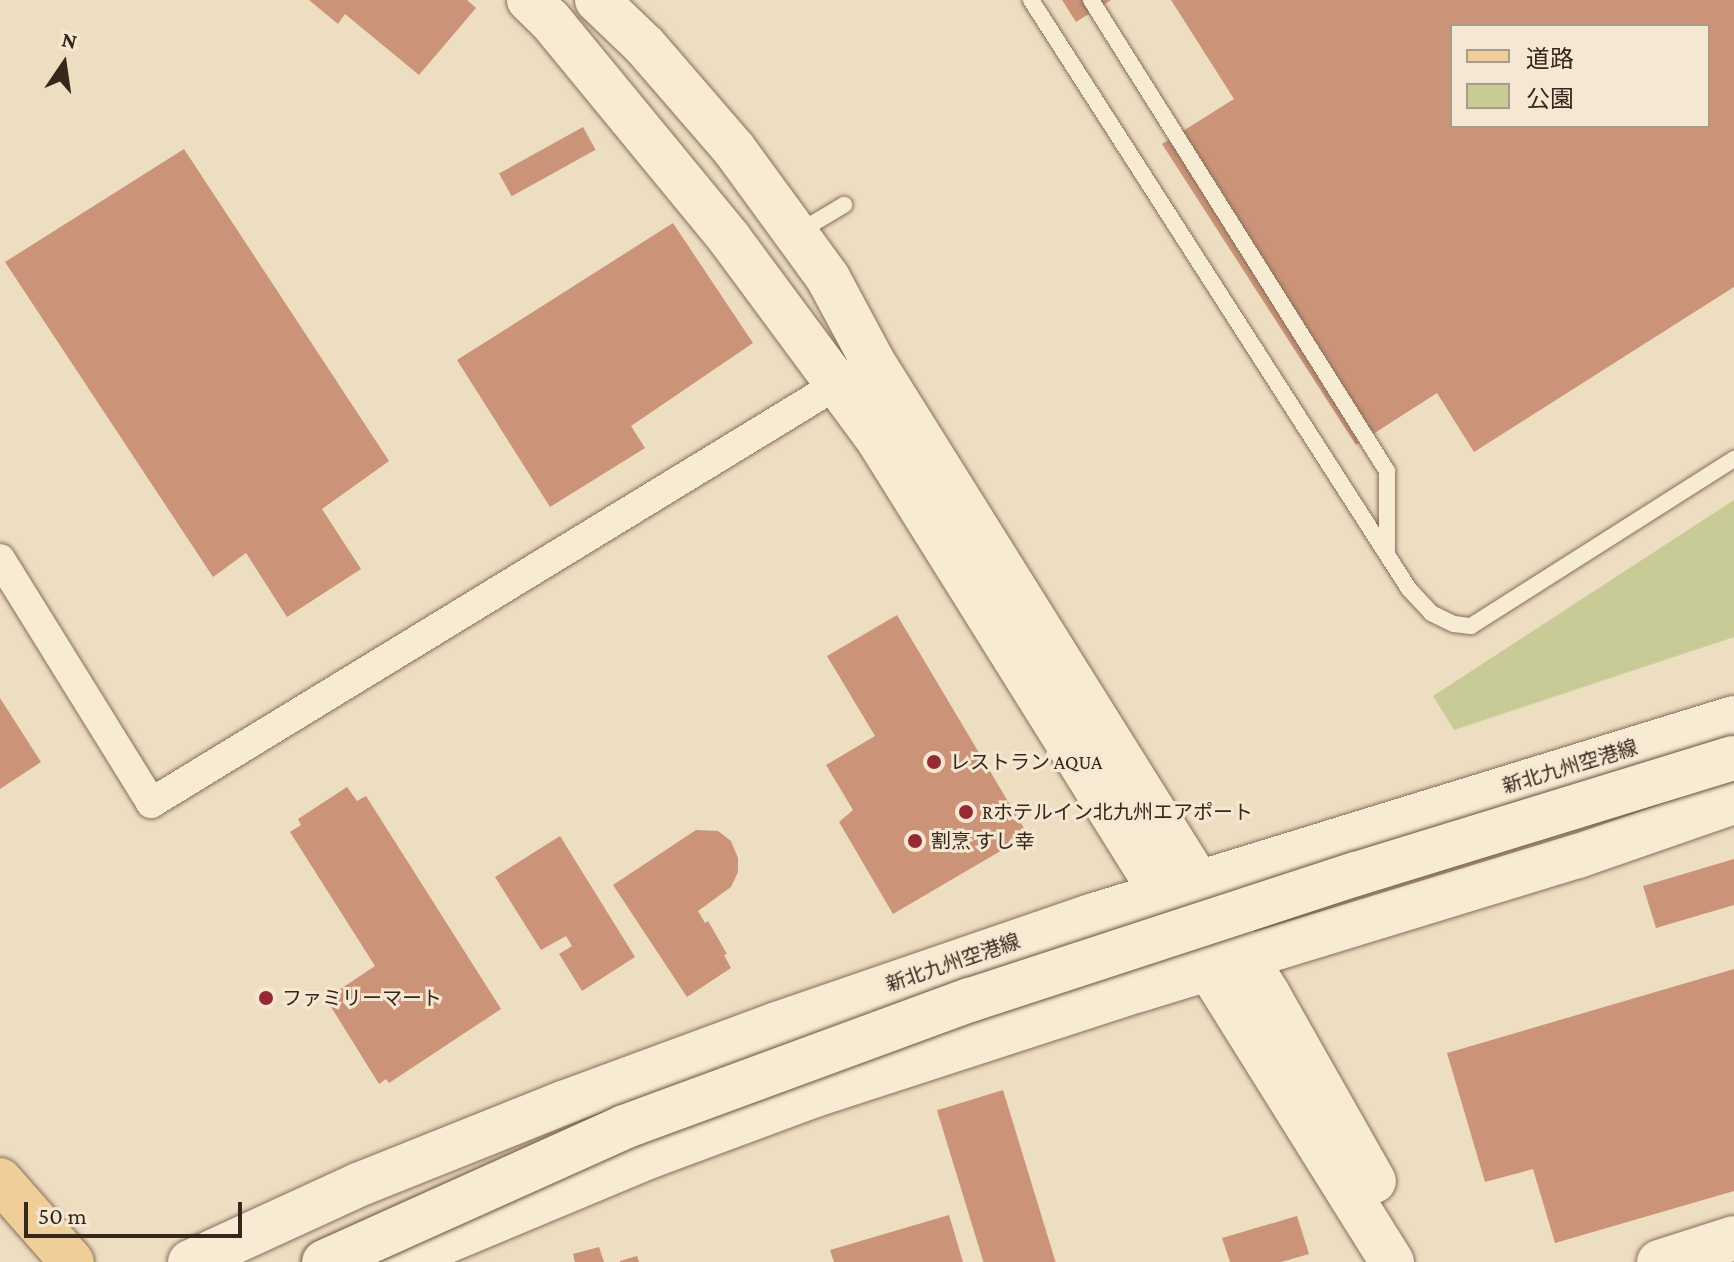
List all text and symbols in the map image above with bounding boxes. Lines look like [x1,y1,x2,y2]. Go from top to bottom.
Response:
north arrow [24,24,104,104]
legend [1450,24,1710,128]
text: N [59,26,80,54]
text: 道路 [1526,45,1574,72]
text: 公園 [1526,85,1574,112]
street label: 新北九州空港線 [1500,735,1640,799]
place label: レストラン AQUA [950,750,1102,774]
marker: レストラン AQUA [925,753,943,771]
place label: Rホテルイン北九州エアポート [982,800,1253,824]
marker: Rホテルイン北九州エアポート [957,803,975,821]
place label: 割烹 すし幸 [931,829,1035,853]
marker: 割烹 すし幸 [906,832,924,850]
street label: 新北九州空港線 [883,929,1023,997]
place label: ファミリーマート [282,986,442,1010]
marker: ファミリーマート [257,989,275,1007]
scale bar [28,1186,246,1236]
text: 50 m [38,1202,87,1229]

